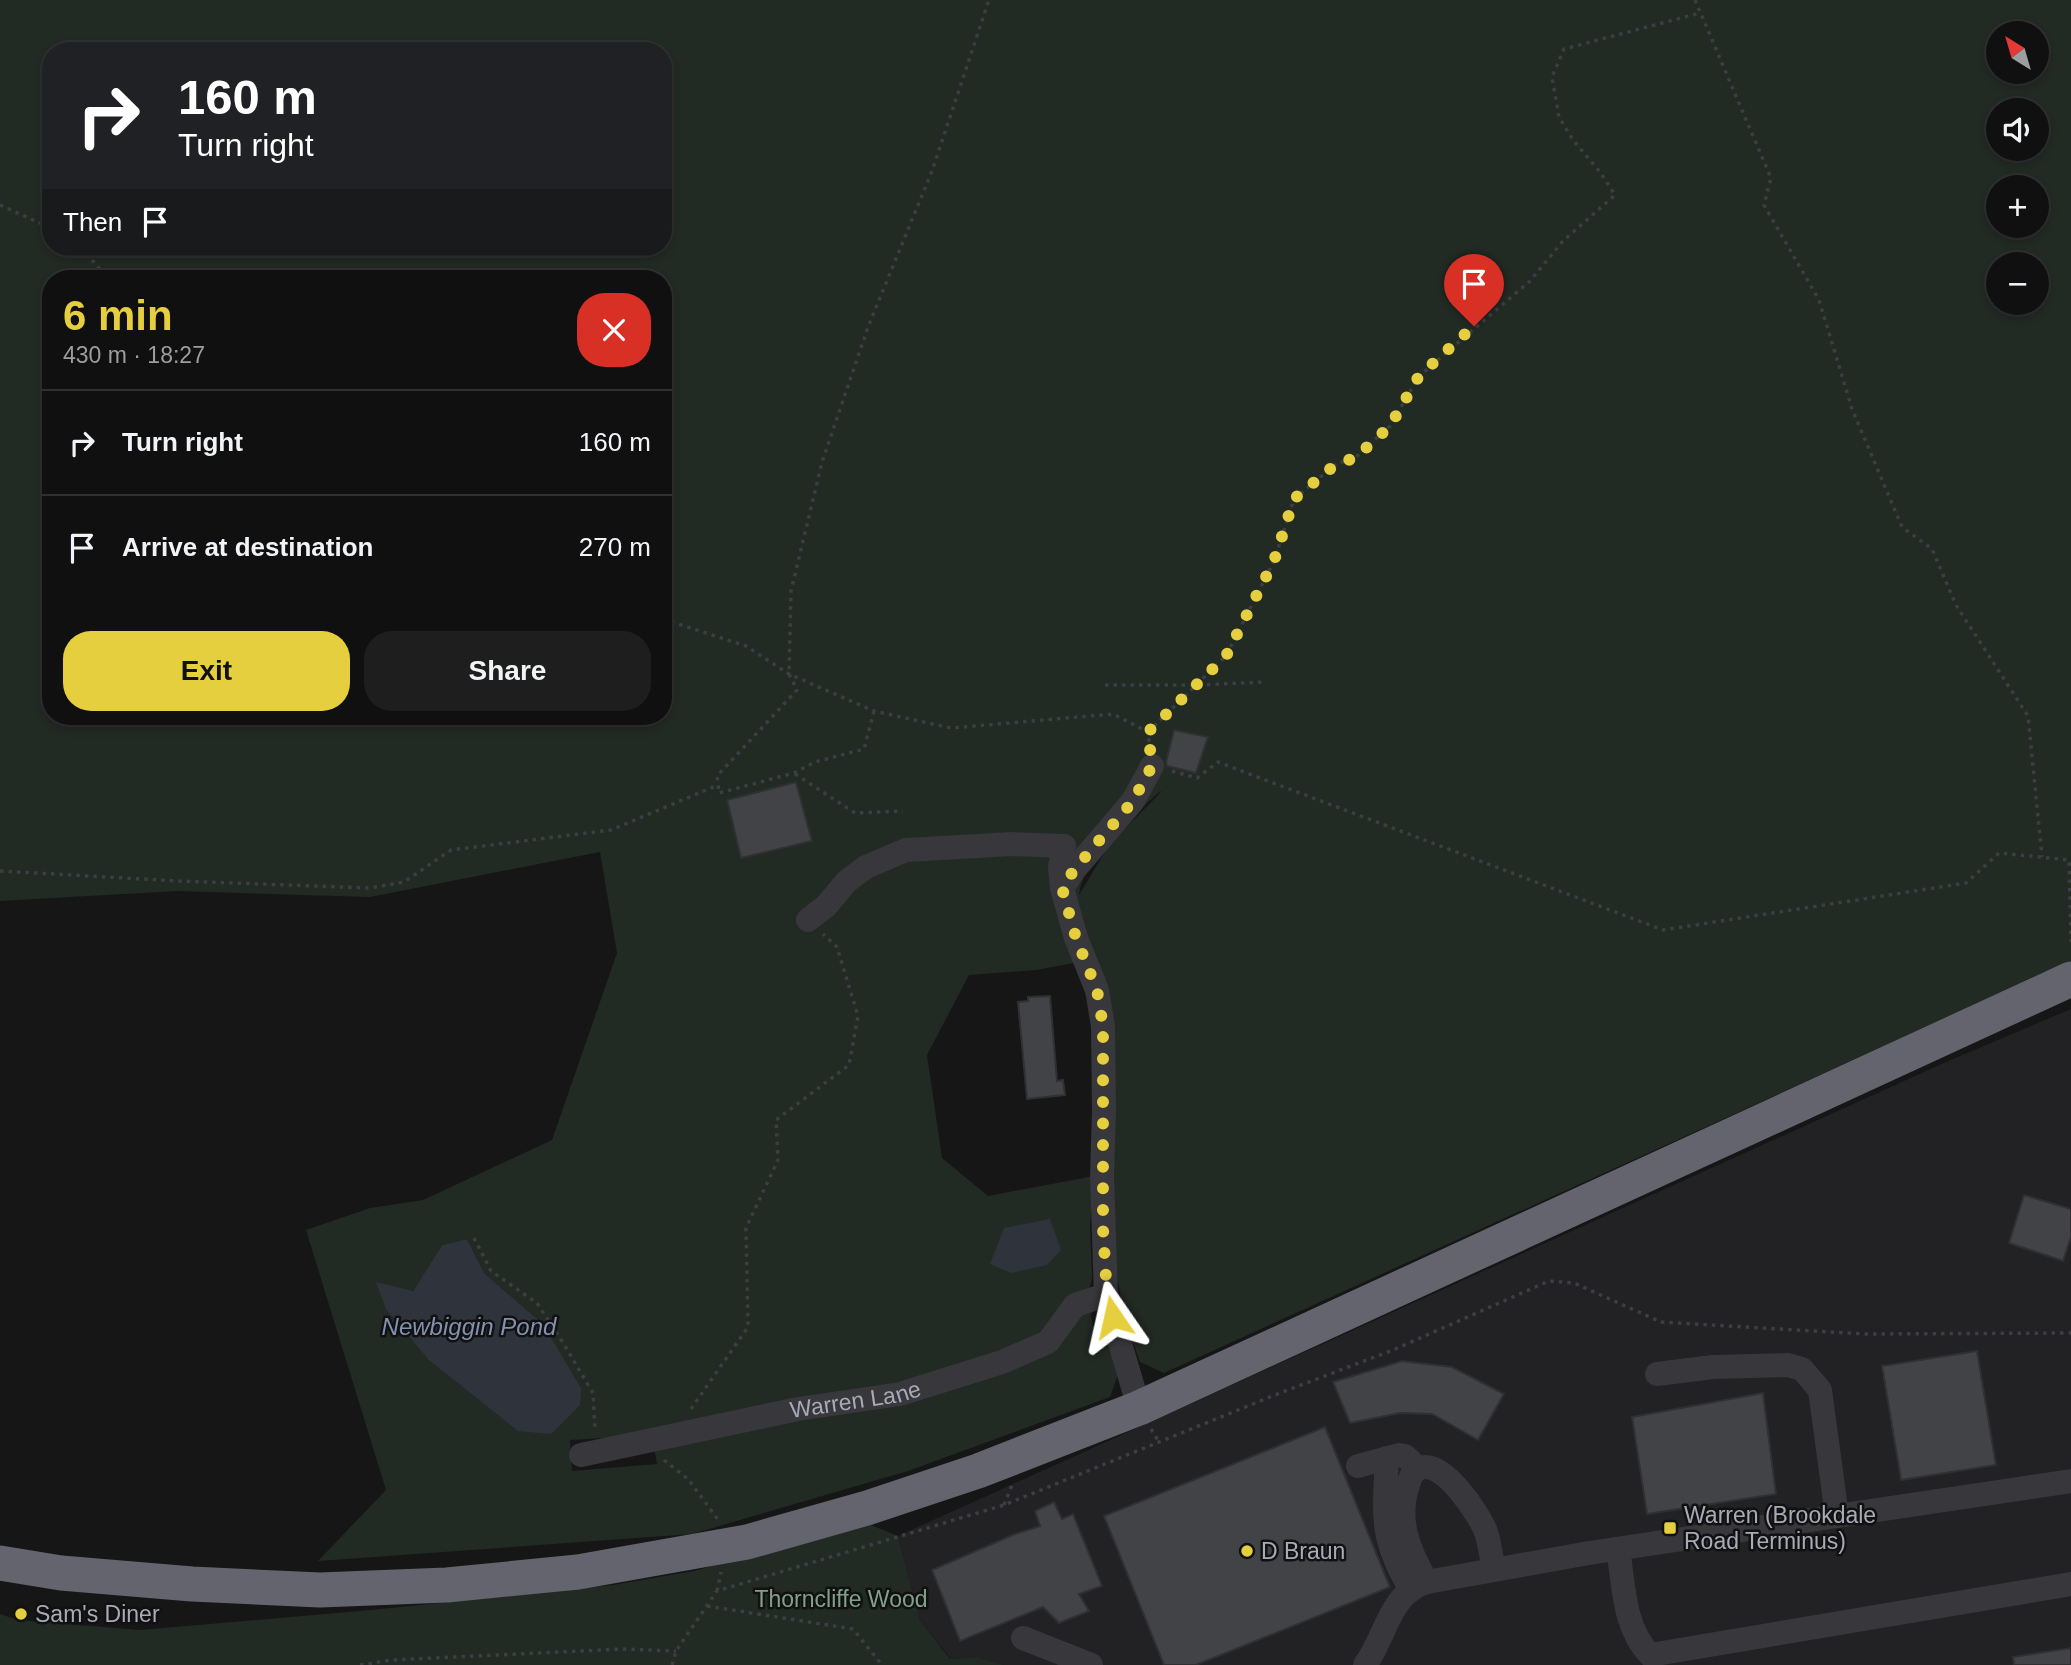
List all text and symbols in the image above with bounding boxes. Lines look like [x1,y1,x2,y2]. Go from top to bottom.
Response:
north arrow [1986,21,2049,84]
map controls [1986,21,2049,315]
icon: right [63,70,154,161]
text: 160 m [178,70,317,124]
button: sound [1986,98,2049,161]
text: Turn right [178,127,314,163]
button: + [1986,175,2049,238]
icon: arrive [136,203,174,241]
text: Then [63,207,122,237]
button: − [1986,252,2049,315]
pin [1444,254,1504,326]
icon: arrive [1455,265,1493,303]
text: 6 min [63,292,173,339]
button: close [577,293,651,367]
text: 430 m · 18:27 [63,342,205,368]
icon: right [63,424,101,462]
text: Turn right [122,427,243,457]
text: 160 m [579,427,651,457]
icon: arrive [63,529,101,567]
text: Arrive at destination [122,532,373,562]
text: 270 m [579,532,651,562]
button: Exit [63,631,350,711]
button: Share [364,631,651,711]
position arrow [1076,1280,1150,1354]
water label: Newbiggin Pond [382,1313,557,1340]
street label: Warren Lane [788,1375,924,1423]
place label: Warren (Brookdale Road Terminus) [1684,1502,1876,1554]
marker: Warren (Brookdale Road Terminus) [1662,1520,1678,1536]
place label: D Braun [1261,1538,1345,1564]
marker: D Braun [1239,1543,1255,1559]
park label: Thorncliffe Wood [754,1586,928,1612]
place label: Sam's Diner [35,1601,160,1627]
marker: Sam's Diner [13,1606,29,1622]

